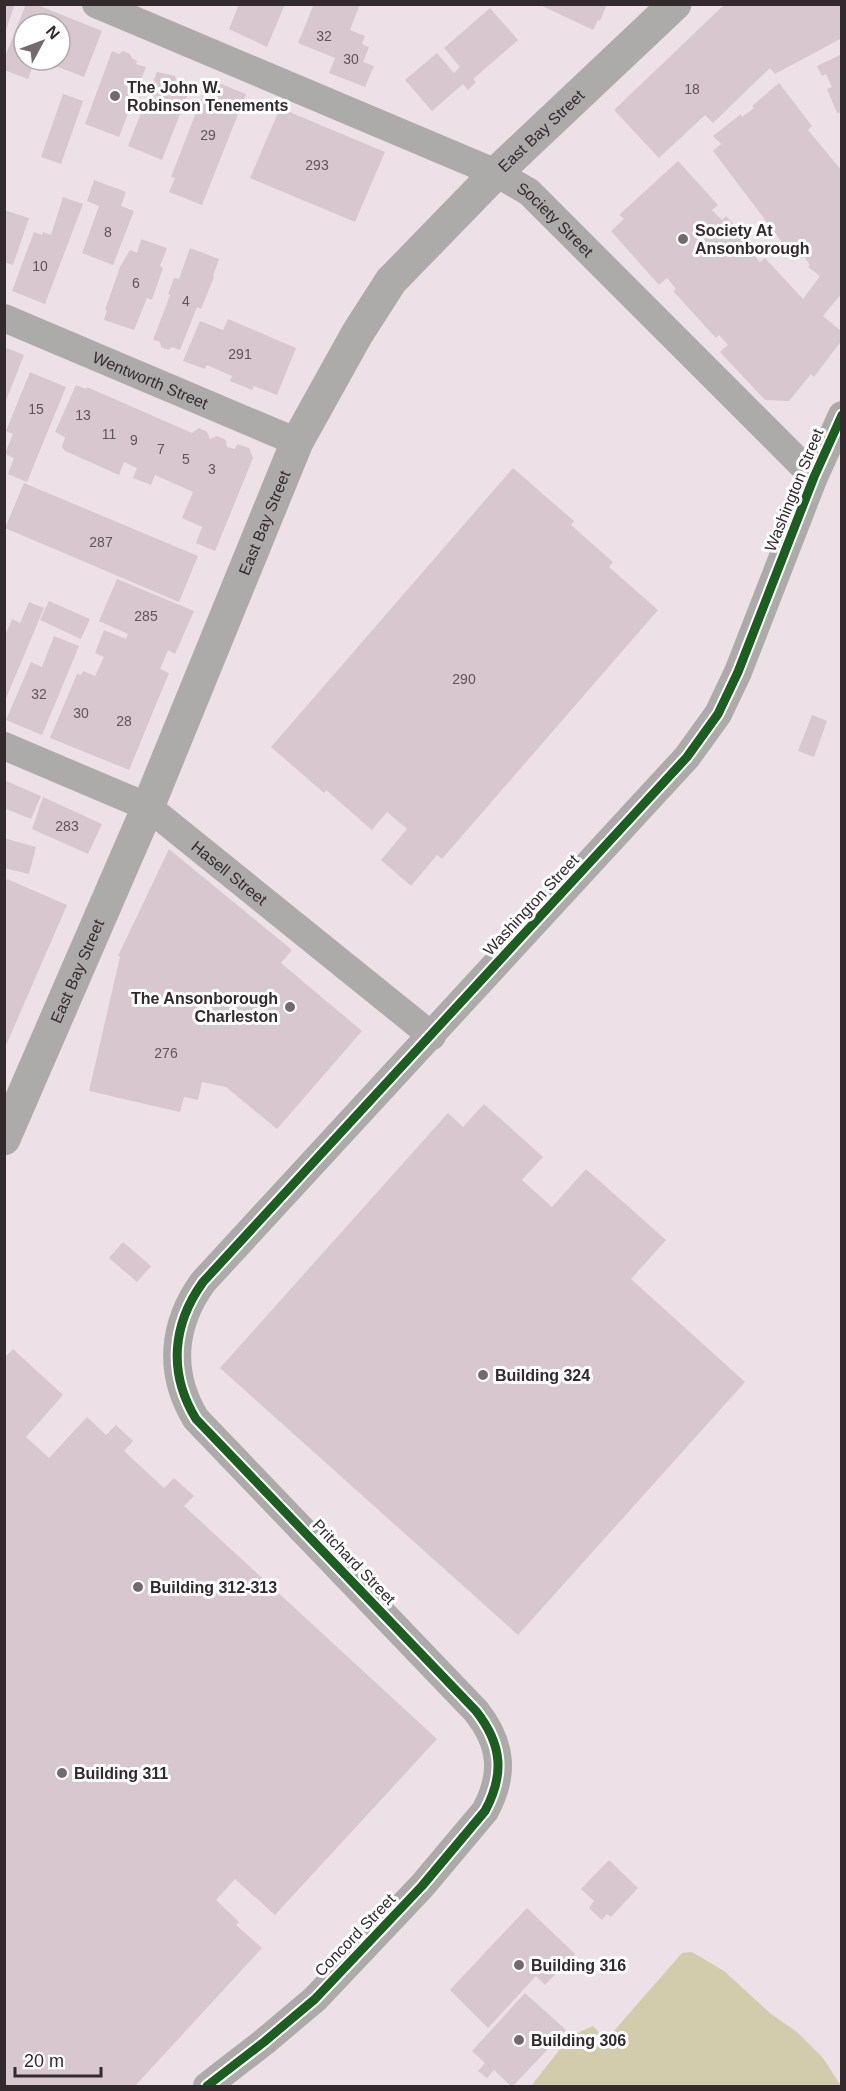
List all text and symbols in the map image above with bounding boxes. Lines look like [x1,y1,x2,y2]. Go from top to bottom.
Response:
north arrow [12,12,72,72]
text: N [43,23,63,42]
house number: 32 [316,28,332,44]
house number: 30 [343,51,359,67]
place label: The John W. Robinson Tenements [127,79,289,114]
house number: 18 [684,81,700,97]
street label: East Bay Street [495,86,588,175]
marker: The John W. Robinson Tenements [108,89,122,103]
house number: 29 [200,127,216,143]
house number: 293 [305,157,329,173]
street label: Society Street [514,179,597,260]
place label: Society At Ansonborough [695,222,810,257]
house number: 8 [104,224,112,240]
marker: Society At Ansonborough [676,232,690,246]
house number: 10 [32,258,48,274]
house number: 6 [132,275,140,291]
house number: 4 [182,293,190,309]
house number: 291 [228,346,252,362]
street label: Wentworth Street [90,348,211,412]
house number: 15 [28,401,44,417]
house number: 13 [75,407,91,423]
house number: 11 [102,426,116,442]
street label: Washington Street [762,426,827,554]
house number: 9 [130,432,138,448]
house number: 7 [157,441,165,457]
house number: 5 [182,451,190,467]
house number: 3 [208,461,216,477]
street label: East Bay Street [235,467,293,577]
house number: 287 [89,534,113,550]
house number: 285 [134,608,158,624]
house number: 290 [452,671,476,687]
house number: 32 [31,686,47,702]
house number: 30 [73,705,89,721]
house number: 28 [116,713,132,729]
house number: 283 [55,818,79,834]
street label: Hasell Street [188,837,271,908]
street label: Washington Street [480,851,582,959]
street label: East Bay Street [47,916,107,1026]
place label: The Ansonborough Charleston [131,990,278,1025]
marker: The Ansonborough Charleston [283,1000,297,1014]
house number: 276 [154,1045,178,1061]
place label: Building 324 [495,1367,590,1384]
marker: Building 324 [476,1368,490,1382]
street label: Pritchard Street [309,1516,399,1608]
place label: Building 312-313 [150,1579,277,1596]
marker: Building 312-313 [131,1580,145,1594]
place label: Building 311 [74,1765,168,1782]
marker: Building 311 [55,1766,69,1780]
street label: Concord Street [312,1890,399,1980]
place label: Building 316 [531,1957,626,1974]
marker: Building 316 [512,1958,526,1972]
place label: Building 306 [531,2032,626,2049]
marker: Building 306 [512,2033,526,2047]
scale bar [15,2040,100,2078]
text: 20 m [24,2051,64,2071]

